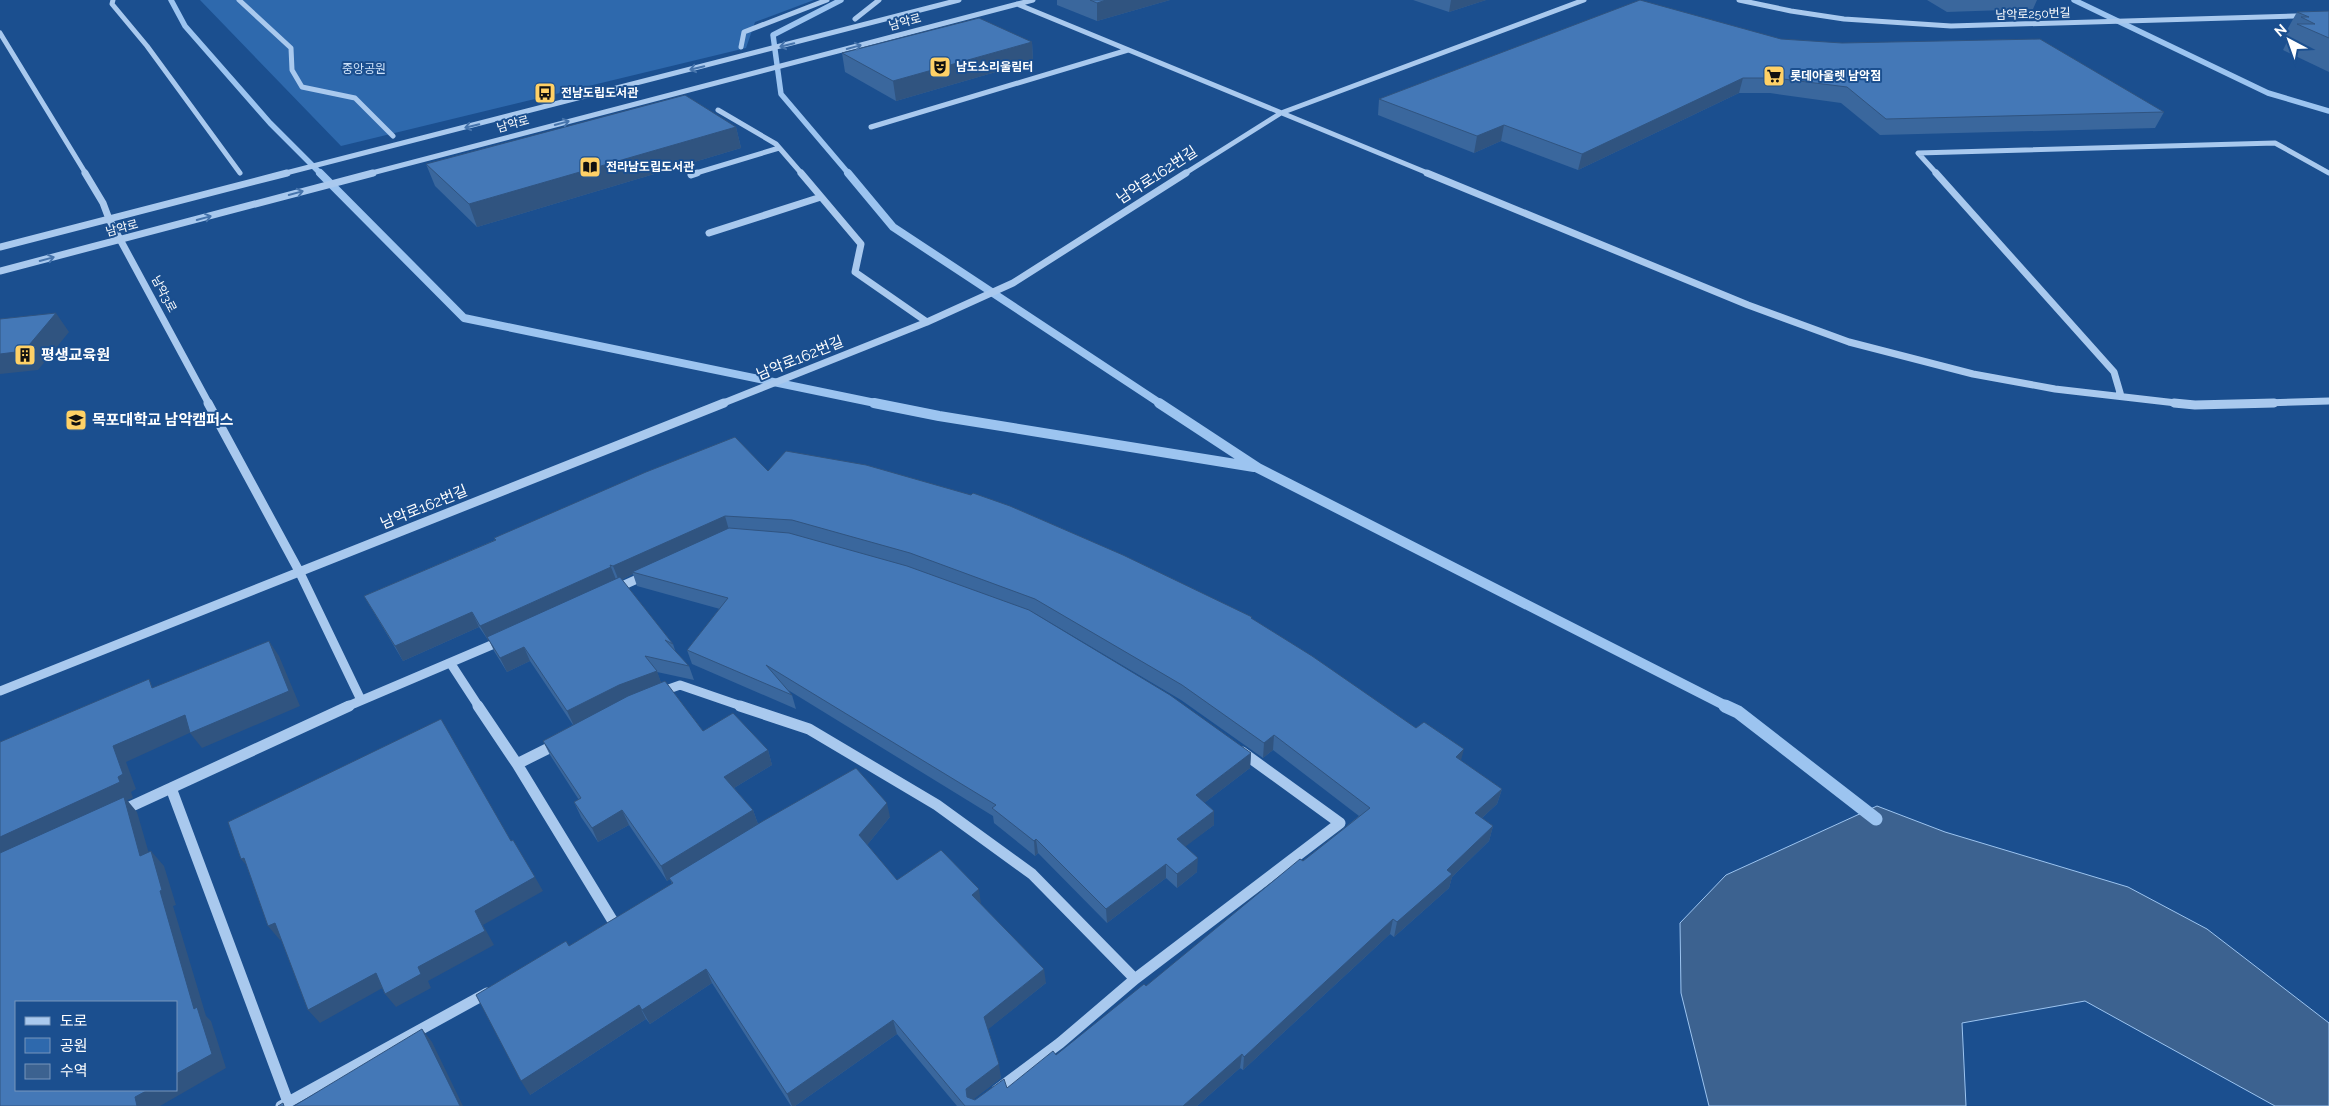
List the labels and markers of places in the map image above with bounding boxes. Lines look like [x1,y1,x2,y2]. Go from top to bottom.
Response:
theatre icon: 남도소리울림터 [928,55,952,79]
place label: 남도소리울림터 [956,60,1033,74]
supermarket icon: 롯데아울렛 남악점 [1762,64,1786,88]
place label: 롯데아울렛 남악점 [1790,69,1881,83]
bus stop icon: 전남도립도서관 [533,81,557,105]
place label: 전남도립도서관 [561,86,638,100]
library icon: 전라남도립도서관 [578,155,602,179]
place label: 전라남도립도서관 [606,160,694,174]
building icon: 평생교육원 [13,343,37,367]
place label: 평생교육원 [41,346,110,364]
school or university icon: 목포대학교 남악캠퍼스 [64,408,88,432]
place label: 목포대학교 남악캠퍼스 [92,411,234,429]

